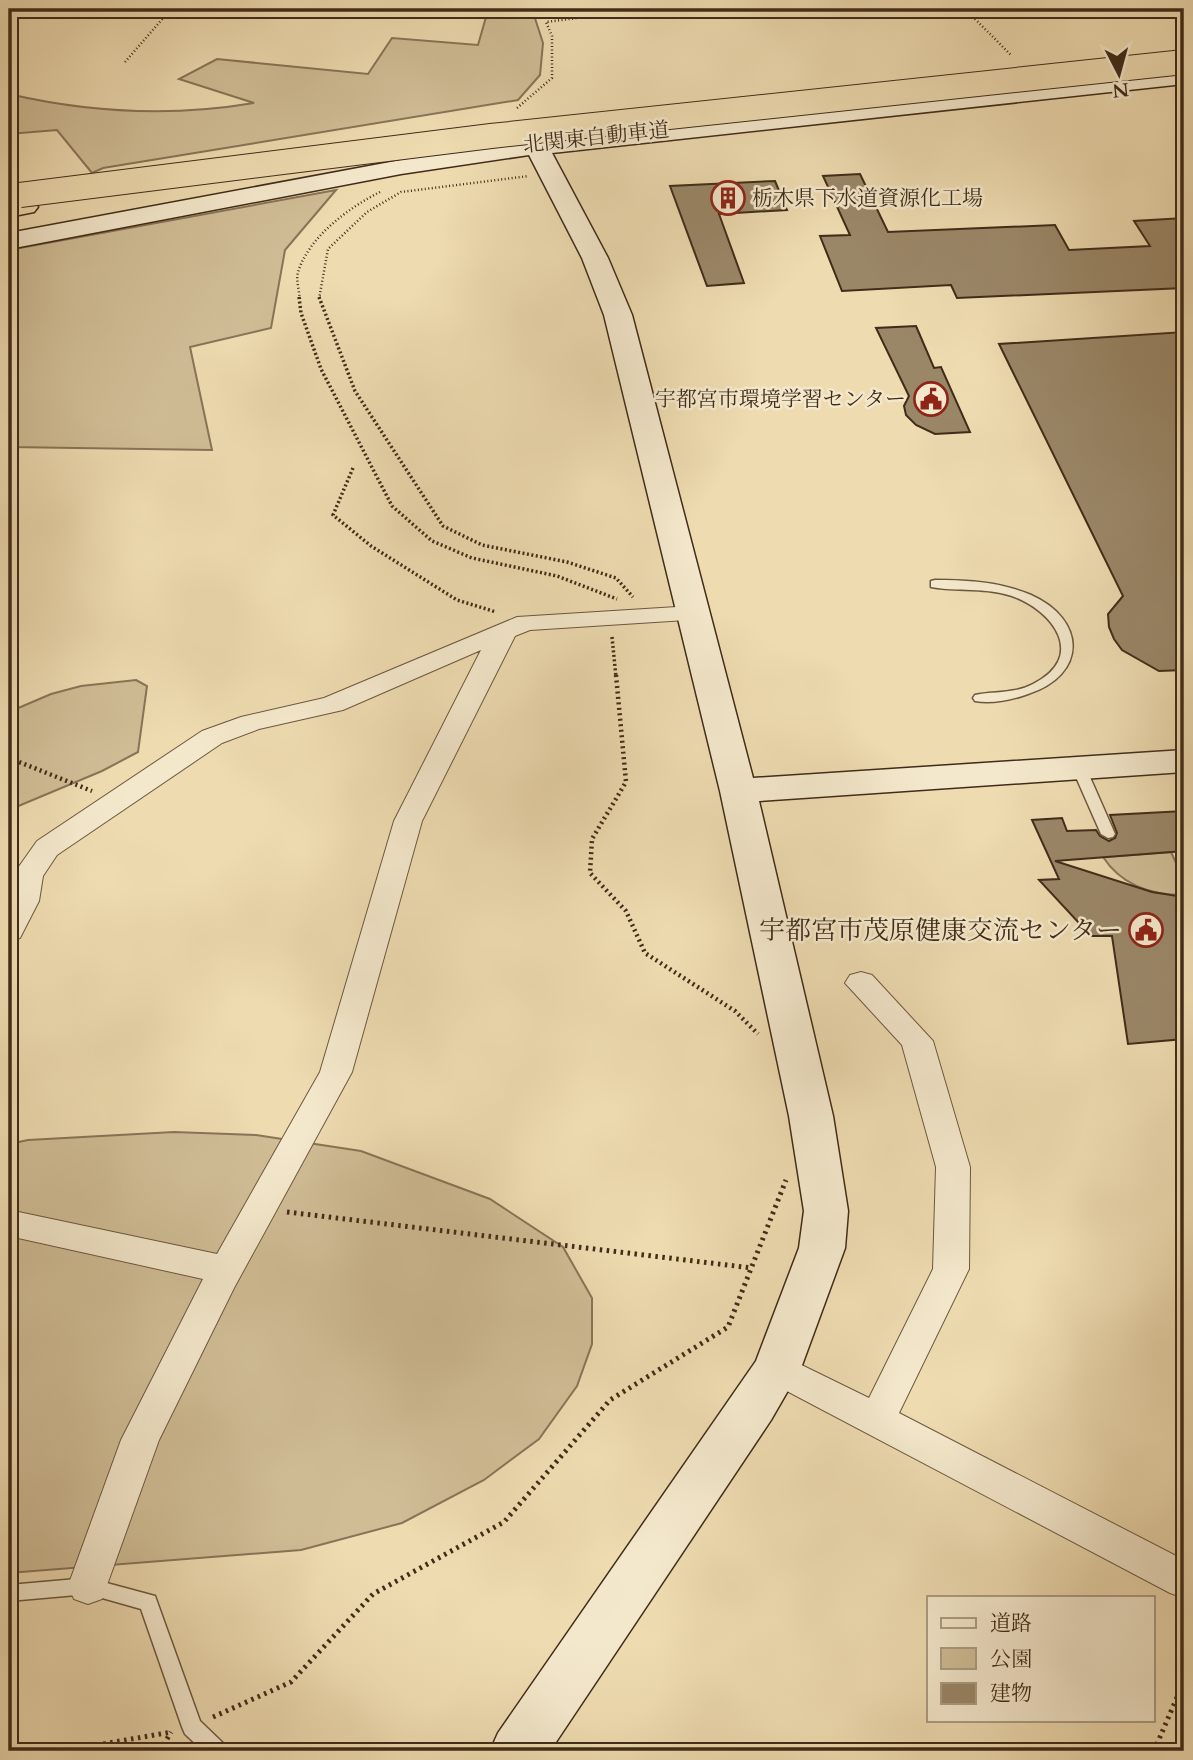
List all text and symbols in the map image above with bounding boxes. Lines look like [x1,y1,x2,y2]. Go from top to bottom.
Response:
north arrow [1084,38,1154,108]
text: N [1111,76,1130,104]
street label: 北関東自動車道 [521,115,671,160]
building icon: 栃木県下水道資源化工場 [709,179,747,217]
place label: 栃木県下水道資源化工場 [752,184,983,213]
public building icon: 宇都宮市環境学習センター [912,380,950,418]
place label: 宇都宮市環境学習センター [655,385,906,414]
public building icon: 宇都宮市茂原健康交流センター [1127,911,1165,949]
place label: 宇都宮市茂原健康交流センター [759,913,1122,948]
legend [927,1596,1154,1722]
text: 道路 [990,1609,1032,1638]
text: 公園 [990,1645,1032,1674]
text: 建物 [990,1679,1032,1708]

